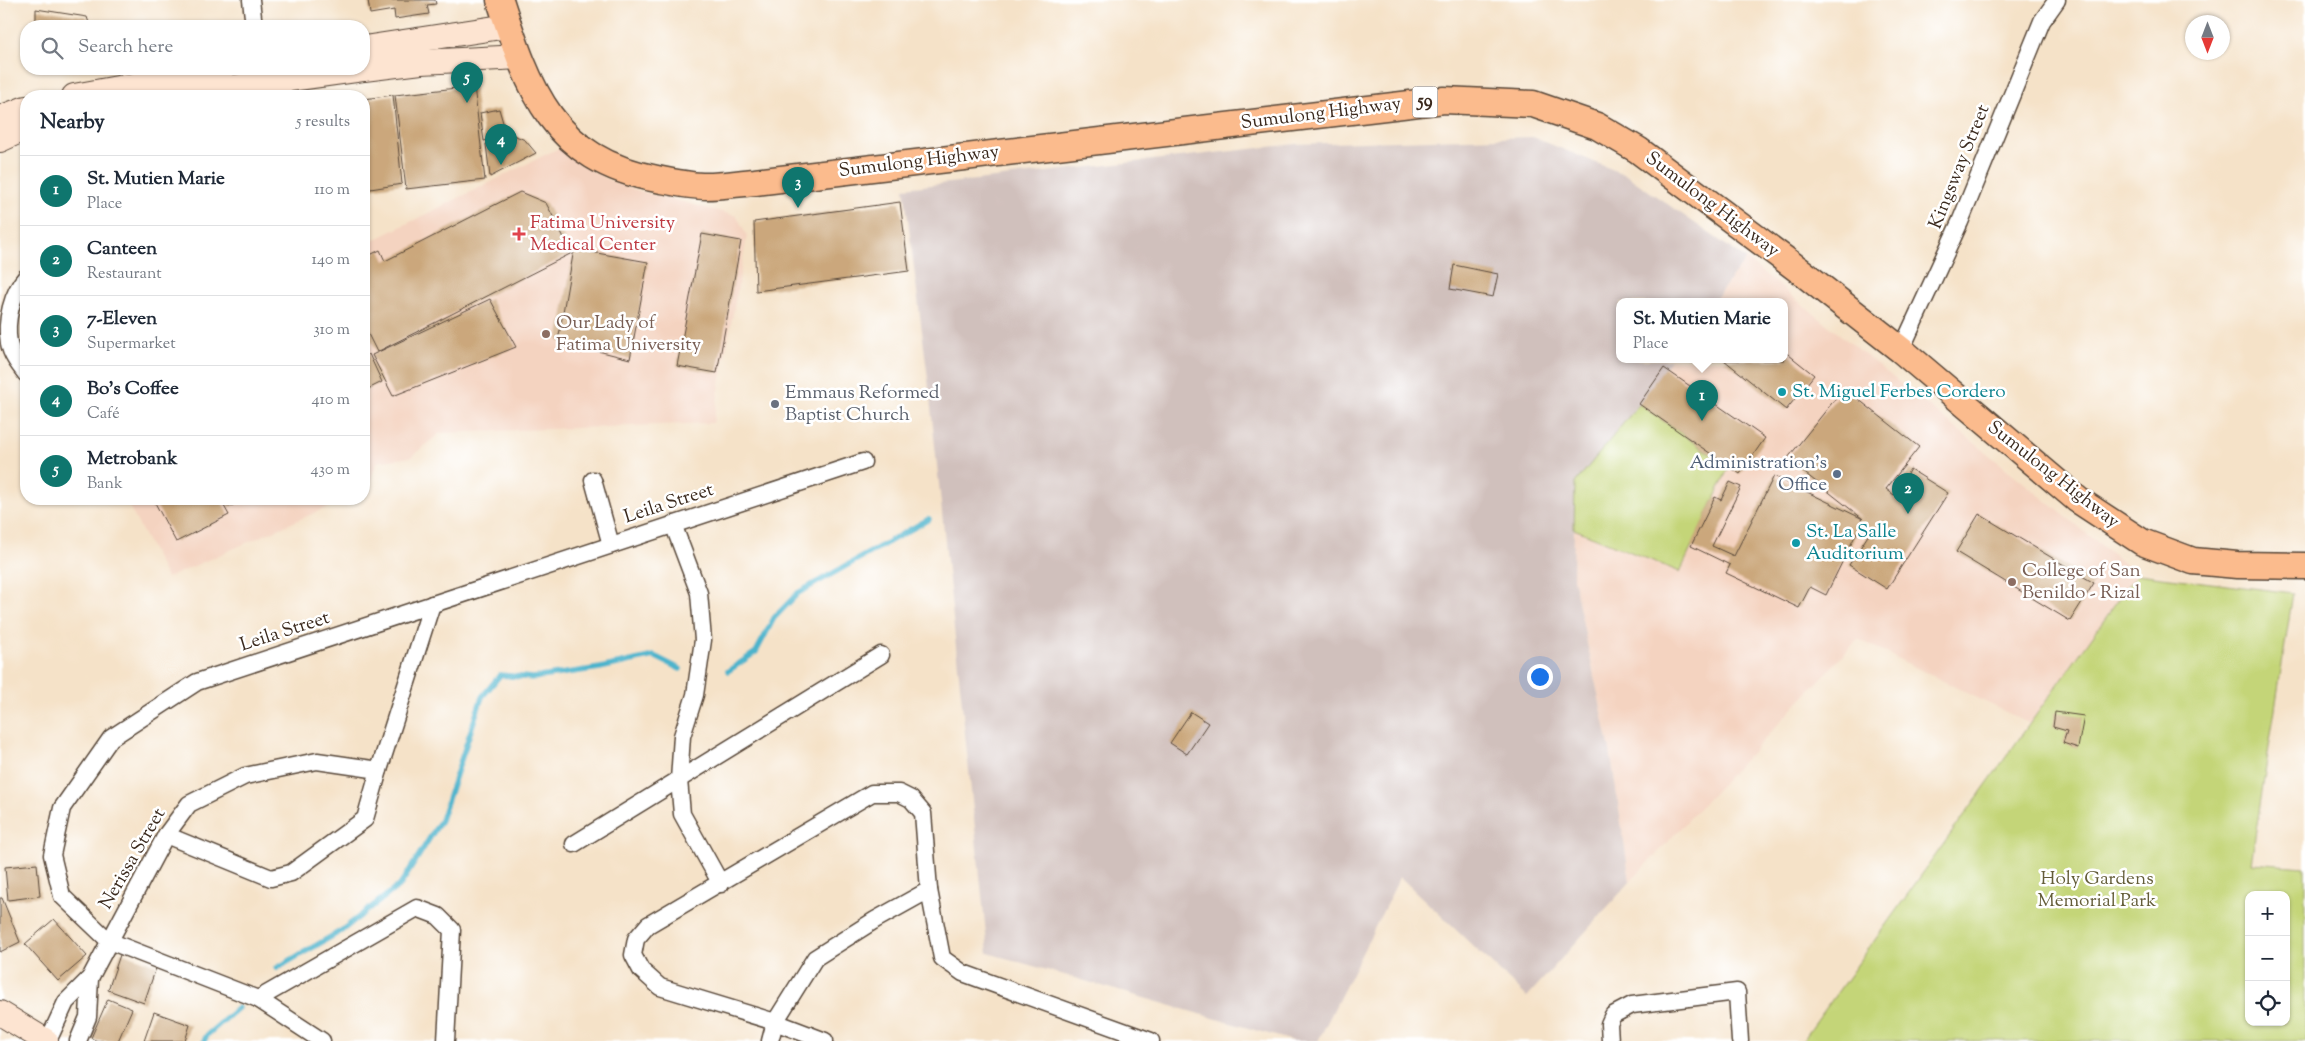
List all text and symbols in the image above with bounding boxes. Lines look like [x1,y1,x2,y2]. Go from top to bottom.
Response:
north arrow [2185,15,2230,60]
search box [20,20,370,75]
icon: search [38,34,66,62]
text: Search here [78,34,173,61]
pin: 5 [451,62,483,103]
road number: 59 [1412,86,1438,118]
street label: Sumulong Highway [1239,91,1403,137]
street label: Kingsway Street [1923,100,1997,233]
text: Nearby [40,108,105,138]
text: 5 results [296,111,350,134]
pin: 4 [485,124,517,165]
street label: Sumulong Highway [837,139,1001,185]
street label: Sumulong Highway [1639,146,1785,265]
text: St. Mutien Marie [87,166,225,193]
pin: 3 [782,167,814,208]
text: 1 [53,179,59,202]
text: 110 m [314,179,350,202]
text: Place [87,193,122,216]
place label: Fatima University Medical Center [530,210,676,259]
marker: Fatima University Medical Center [512,227,526,241]
text: Canteen [87,236,157,263]
text: 2 [52,249,60,272]
text: 140 m [312,249,350,272]
text: Restaurant [87,263,162,286]
popup [1616,298,1788,363]
text: 7-Eleven [87,306,157,333]
text: St. Mutien Marie [1633,306,1771,333]
place label: Our Lady of Fatima University [556,310,702,359]
text: 3 [53,319,59,342]
text: 310 m [313,319,350,342]
marker: Our Lady of Fatima University [540,328,552,340]
text: Supermarket [87,333,176,356]
text: Place [1633,333,1668,356]
text: Bo's Coffee [87,376,179,403]
place label: St. Miguel Ferbes Cordero [1792,379,2006,406]
place label: Emmaus Reformed Baptist Church [785,380,940,429]
pin: 1 [1686,380,1718,421]
marker: St. Miguel Ferbes Cordero [1776,386,1788,398]
text: 4 [52,389,60,412]
text: 410 m [312,389,350,412]
marker: Emmaus Reformed Baptist Church [769,398,781,410]
text: Café [87,403,120,426]
street label: Sumulong Highway [1981,415,2125,536]
text: Metrobank [87,446,178,473]
place label: Administration's Office [1690,450,1827,499]
text: 5 [53,459,59,482]
text: 430 m [311,459,350,482]
marker: Administration's Office [1831,468,1843,480]
text: Bank [87,473,123,496]
pin: 2 [1892,473,1924,514]
street label: Leila Street [621,477,718,531]
place label: St. La Salle Auditorium [1806,519,1904,568]
marker: St. La Salle Auditorium [1790,537,1802,549]
place label: College of San Benildo - Rizal [2022,558,2141,607]
marker: College of San Benildo - Rizal [2006,576,2018,588]
street label: Leila Street [237,605,334,659]
your location [1527,664,1553,690]
street label: Nerissa Street [93,803,173,915]
park label: Holy Gardens Memorial Park [2038,866,2157,915]
map controls [2245,891,2290,1026]
button: + [2245,891,2290,936]
button: − [2245,936,2290,981]
button: locate [2245,981,2290,1026]

